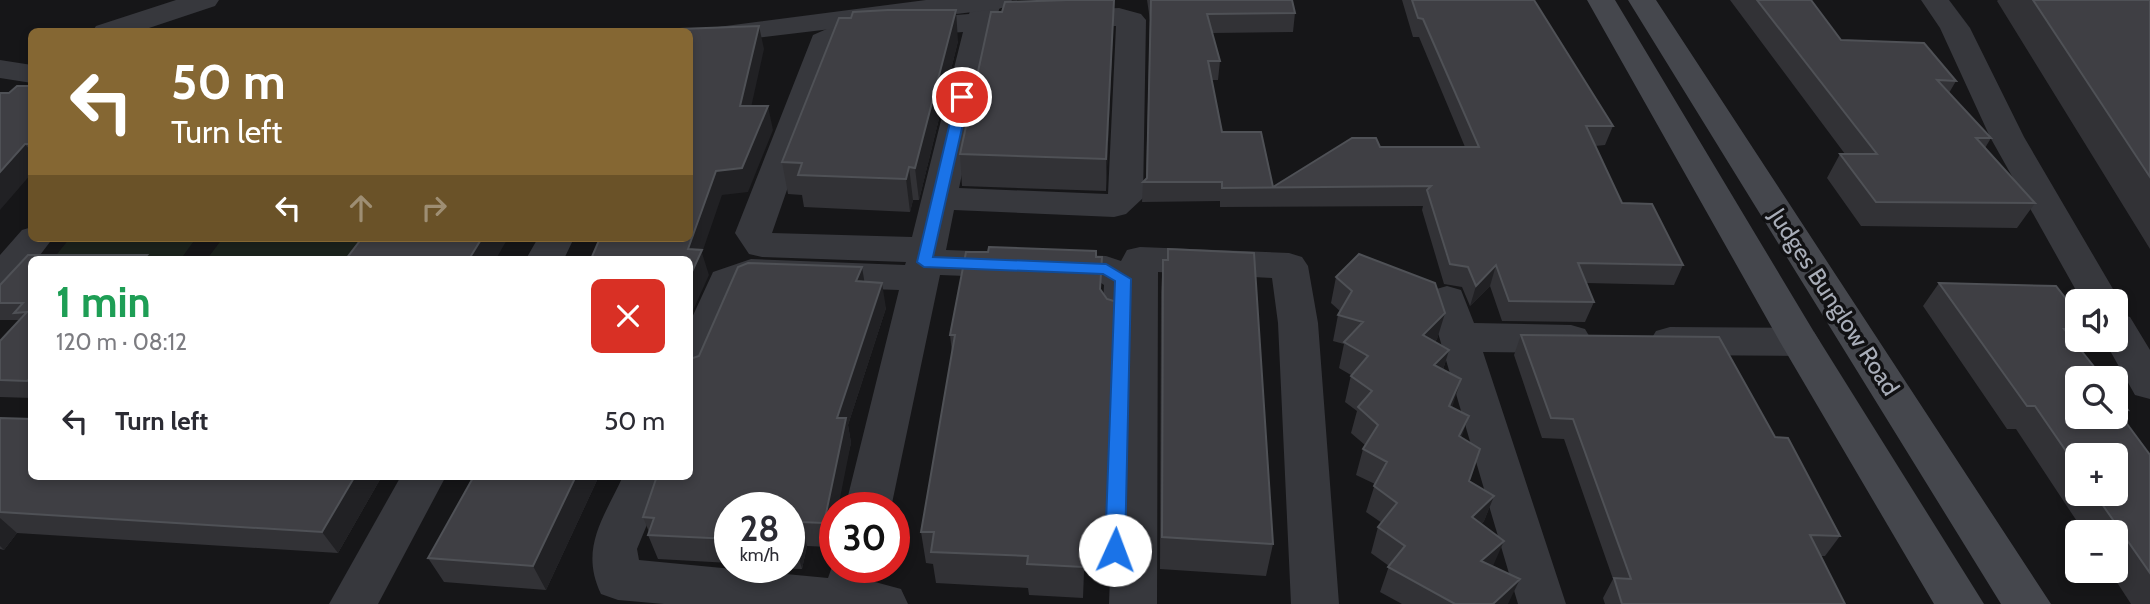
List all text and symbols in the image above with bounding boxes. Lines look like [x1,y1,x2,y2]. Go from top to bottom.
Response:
text: 50 m [171,52,286,111]
icon: left [56,56,147,147]
pin [932,67,992,127]
icon: arrive [943,78,981,116]
text: Turn left [171,112,282,151]
icon: left [269,189,307,227]
icon: ahead [342,189,380,227]
icon: right [415,189,453,227]
street label: Judges Bunglow Road [1763,202,1906,401]
text: 1 min [56,276,151,328]
button: close [591,279,665,353]
map controls [2065,289,2128,583]
button: sound [2065,289,2128,352]
text: 120 m · 08:12 [56,328,187,356]
button: search [2065,366,2128,429]
icon: left [56,402,94,440]
text: Turn left [115,405,208,437]
text: 50 m [604,405,665,437]
button: + [2065,443,2128,506]
speed limit sign: 30 [819,492,910,583]
text: 28 [740,507,779,550]
position arrow [1078,513,1152,587]
button: − [2065,520,2128,583]
text: km/h [740,544,779,566]

